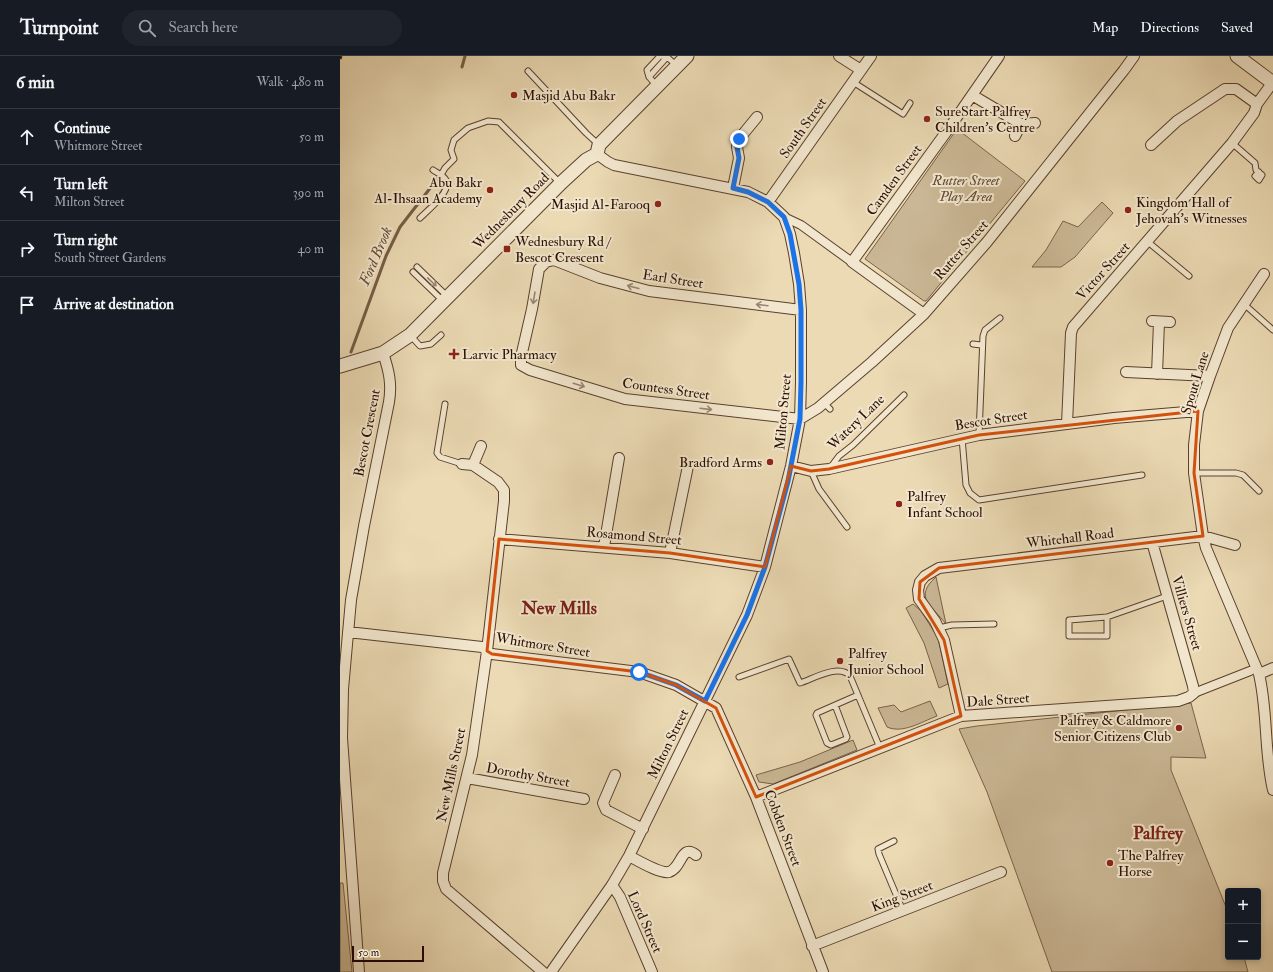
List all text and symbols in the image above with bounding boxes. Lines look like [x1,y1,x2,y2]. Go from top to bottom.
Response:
search box [122,10,402,46]
text: Turnpoint [20,16,98,40]
icon: search [136,17,158,39]
text: Search here [168,18,238,37]
text: Map [1092,19,1118,36]
text: Directions [1140,19,1199,36]
text: Saved [1221,19,1253,36]
text: 6 min [16,72,55,93]
text: Walk · 480 m [256,74,324,90]
place label: Masjid Abu Bakr [522,87,616,104]
marker: Masjid Abu Bakr [509,90,519,100]
street label: South Street [776,94,830,162]
place label: SureStart Palfrey Children's Centre [935,103,1035,136]
marker: SureStart Palfrey Children's Centre [922,114,932,124]
text: Continue [54,119,110,138]
icon: ahead [16,126,38,148]
text: 50 m [299,129,324,145]
route end [730,130,748,148]
text: Whitmore Street [54,138,142,154]
street label: Camden Street [863,141,926,219]
street label: Wednesbury Road [468,169,554,254]
park label: Rutter Street Play Area [931,172,1001,205]
place label: Abu Bakr Al-Ihsaan Academy [373,174,483,208]
text: Turn left [54,175,108,194]
icon: left [16,182,38,204]
text: 390 m [293,185,324,201]
marker: Abu Bakr Al-Ihsaan Academy [485,185,495,195]
text: Milton Street [54,194,124,210]
place label: Kingdom Hall of Jehovah's Witnesses [1135,194,1247,227]
place label: Masjid Al-Farooq [551,196,651,213]
marker: Masjid Al-Farooq [653,199,663,209]
marker: Kingdom Hall of Jehovah's Witnesses [1123,205,1133,215]
street label: Rutter Street [930,216,992,283]
water label: Ford Brook [355,224,397,289]
text: Turn right [54,231,117,250]
place label: Wednesbury Rd / Bescot Crescent [514,233,612,266]
icon: right [16,238,38,260]
street label: Victor Street [1072,238,1134,304]
text: 40 m [298,241,324,257]
marker: Wednesbury Rd / Bescot Crescent [502,244,512,254]
text: South Street Gardens [54,250,166,266]
street label: Earl Street [641,266,705,292]
one-way arrow [427,278,437,287]
one-way arrow [627,283,640,290]
one-way arrow [530,291,538,304]
icon: arrive [16,294,38,316]
text: Arrive at destination [54,295,174,314]
one-way arrow [756,301,769,309]
place label: Larvic Pharmacy [462,346,557,364]
marker: Larvic Pharmacy [449,349,459,359]
street label: Spout Lane [1177,349,1214,417]
street label: Milton Street [771,373,795,451]
street label: Countess Street [621,374,711,404]
one-way arrow [572,382,585,389]
street label: Bescot Crescent [350,387,384,478]
street label: Watery Lane [823,391,889,455]
one-way arrow [699,405,712,412]
street label: Bescot Street [953,406,1029,434]
place label: Bradford Arms [679,454,762,471]
marker: Bradford Arms [765,457,775,467]
place label: Palfrey Infant School [907,488,983,521]
marker: Palfrey Infant School [894,499,904,509]
street label: Rosamond Street [586,523,683,549]
street label: Whitehall Road [1024,524,1115,552]
street label: Villiers Street [1168,574,1206,653]
district label: New Mills [520,597,597,620]
street label: Whitmore Street [494,629,592,661]
place label: Palfrey Junior School [847,645,925,678]
marker: Palfrey Junior School [835,656,845,666]
route start [630,663,648,681]
street label: Dale Street [966,689,1031,711]
street label: Milton Street [644,706,692,782]
place label: Palfrey & Caldmore Senior Citizens Club [1054,712,1171,745]
marker: Palfrey & Caldmore Senior Citizens Club [1174,723,1184,733]
street label: New Mills Street [433,726,469,824]
street label: Dorothy Street [485,759,572,792]
street label: Cobden Street [761,787,806,869]
district label: Palfrey [1133,822,1184,845]
place label: The Palfrey Horse [1118,847,1184,880]
marker: The Palfrey Horse [1105,858,1115,868]
street label: King Street [869,876,935,915]
map controls [1225,888,1261,960]
button: + [1225,888,1261,924]
street label: Lord Street [624,889,666,956]
button: − [1225,924,1261,960]
scale bar [352,944,424,963]
text: 50 m [358,946,379,959]

